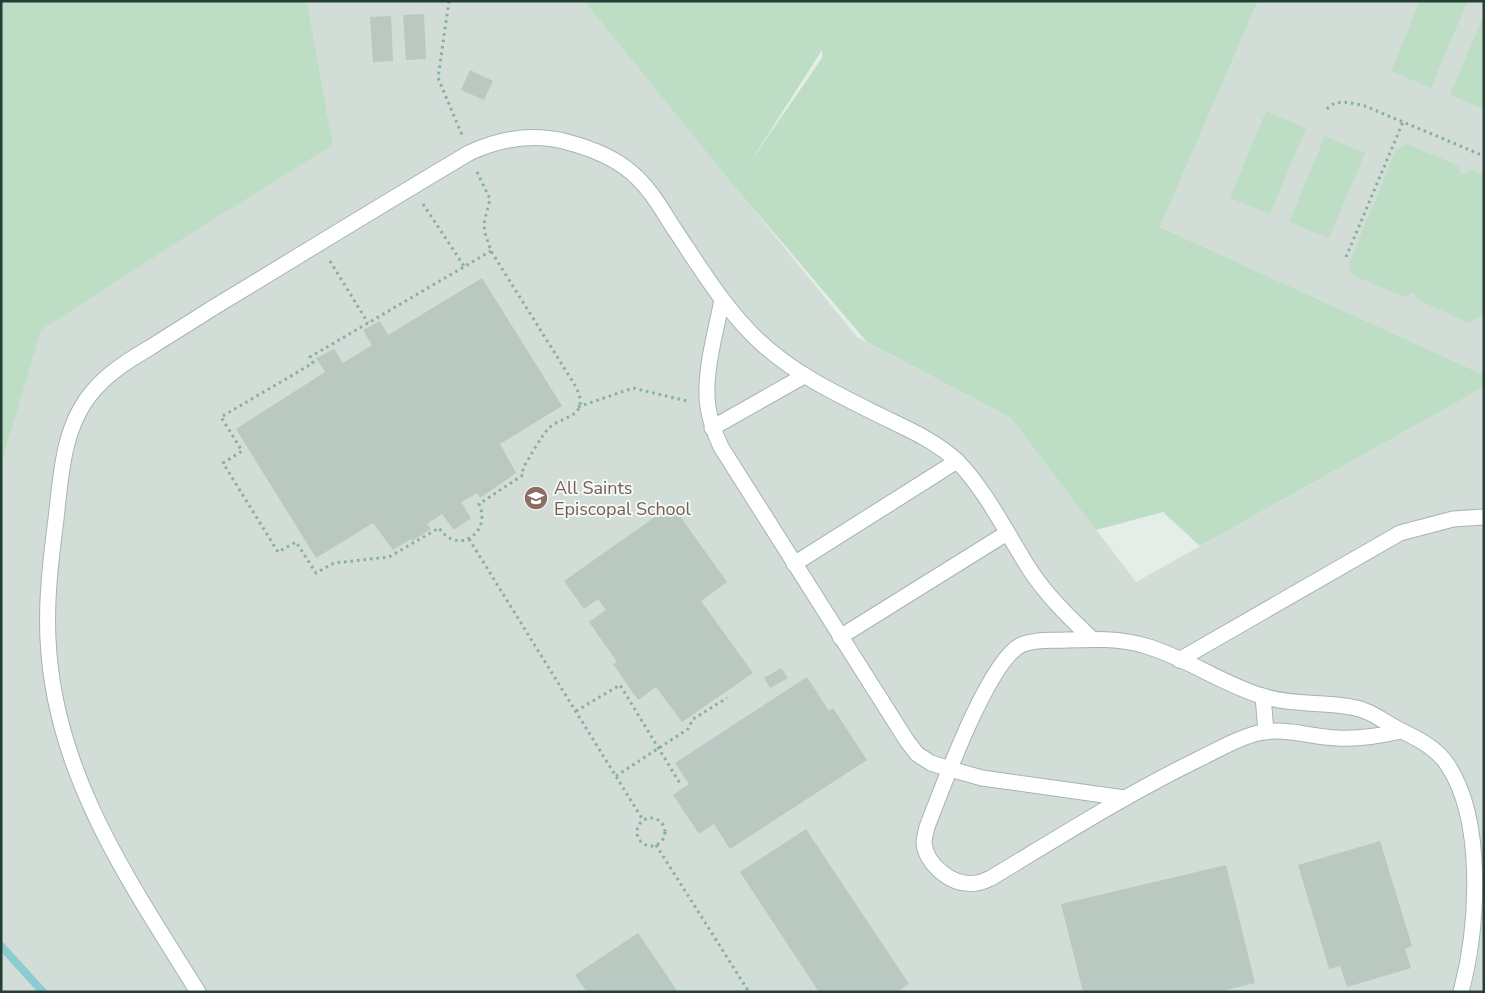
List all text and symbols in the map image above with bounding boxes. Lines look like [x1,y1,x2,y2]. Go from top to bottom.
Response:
place label: All Saints Episcopal School [554,476,692,521]
school or university icon: All Saints Episcopal School [523,485,549,511]

